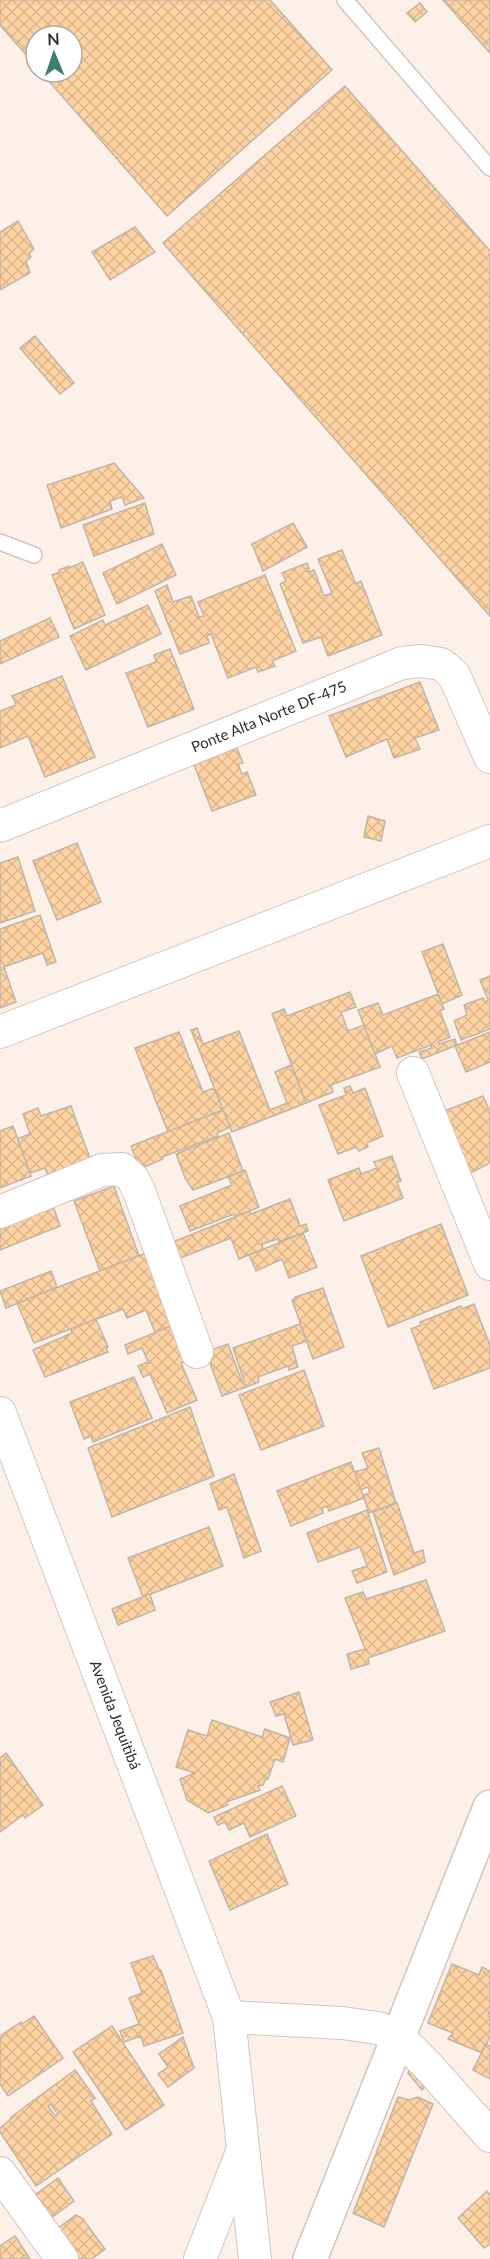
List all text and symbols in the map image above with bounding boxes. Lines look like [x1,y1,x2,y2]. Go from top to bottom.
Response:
north arrow [24,24,84,84]
text: N [47,29,60,48]
street label: Ponte Alta Norte DF-475 [188,677,349,756]
street label: Avenida Jequitibá [87,1657,145,1772]

